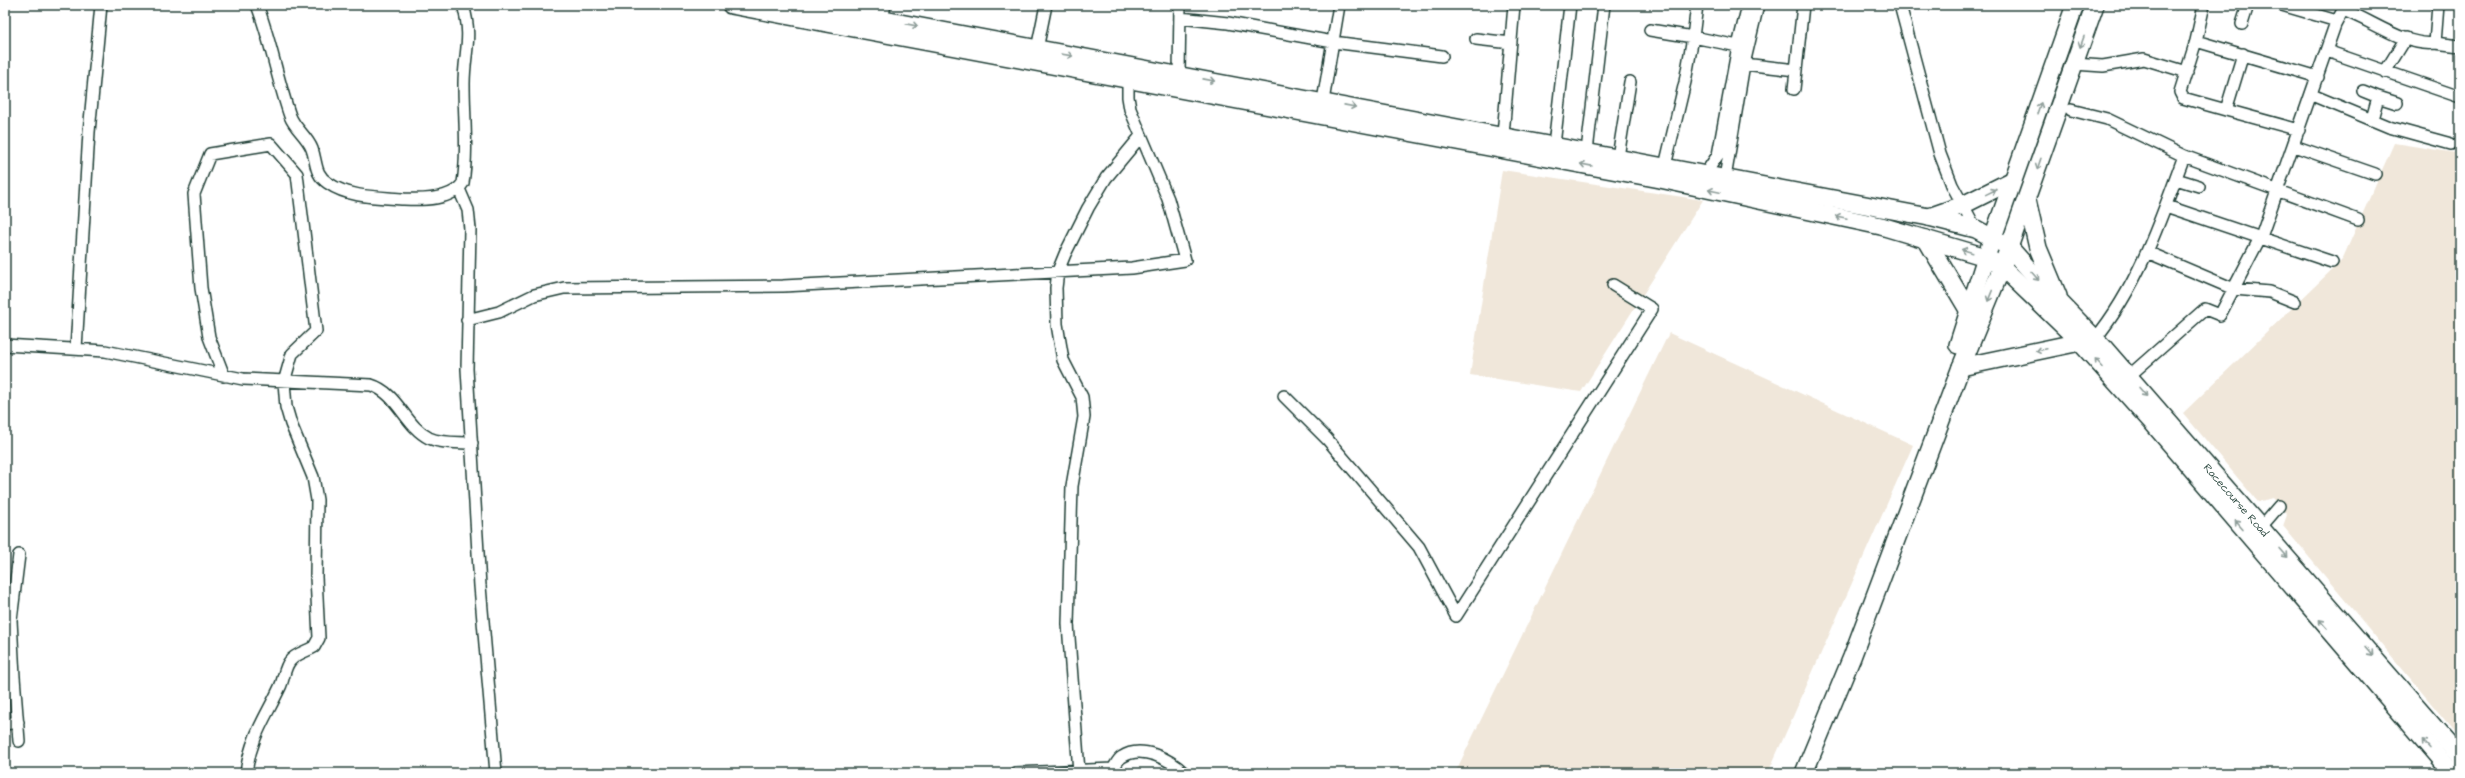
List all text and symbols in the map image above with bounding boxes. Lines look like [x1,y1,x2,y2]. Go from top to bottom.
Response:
one-way arrow [905,21,918,29]
one-way arrow [2077,35,2085,47]
one-way arrow [1060,51,1073,59]
one-way arrow [1202,76,1215,84]
one-way arrow [2036,102,2043,115]
one-way arrow [1343,103,1356,111]
one-way arrow [2034,158,2042,170]
one-way arrow [1580,161,1593,169]
one-way arrow [1708,186,1721,194]
one-way arrow [1985,187,1997,195]
one-way arrow [1835,213,1848,221]
one-way arrow [1960,247,1973,254]
one-way arrow [2030,271,2039,281]
one-way arrow [1985,290,1993,302]
one-way arrow [2035,347,2048,355]
one-way arrow [2094,358,2103,369]
one-way arrow [2138,387,2147,397]
street label: Racecourse Road [2200,460,2272,540]
one-way arrow [2234,520,2243,530]
one-way arrow [2279,548,2288,559]
one-way arrow [2319,619,2328,629]
one-way arrow [2364,646,2373,657]
one-way arrow [2422,738,2431,749]

